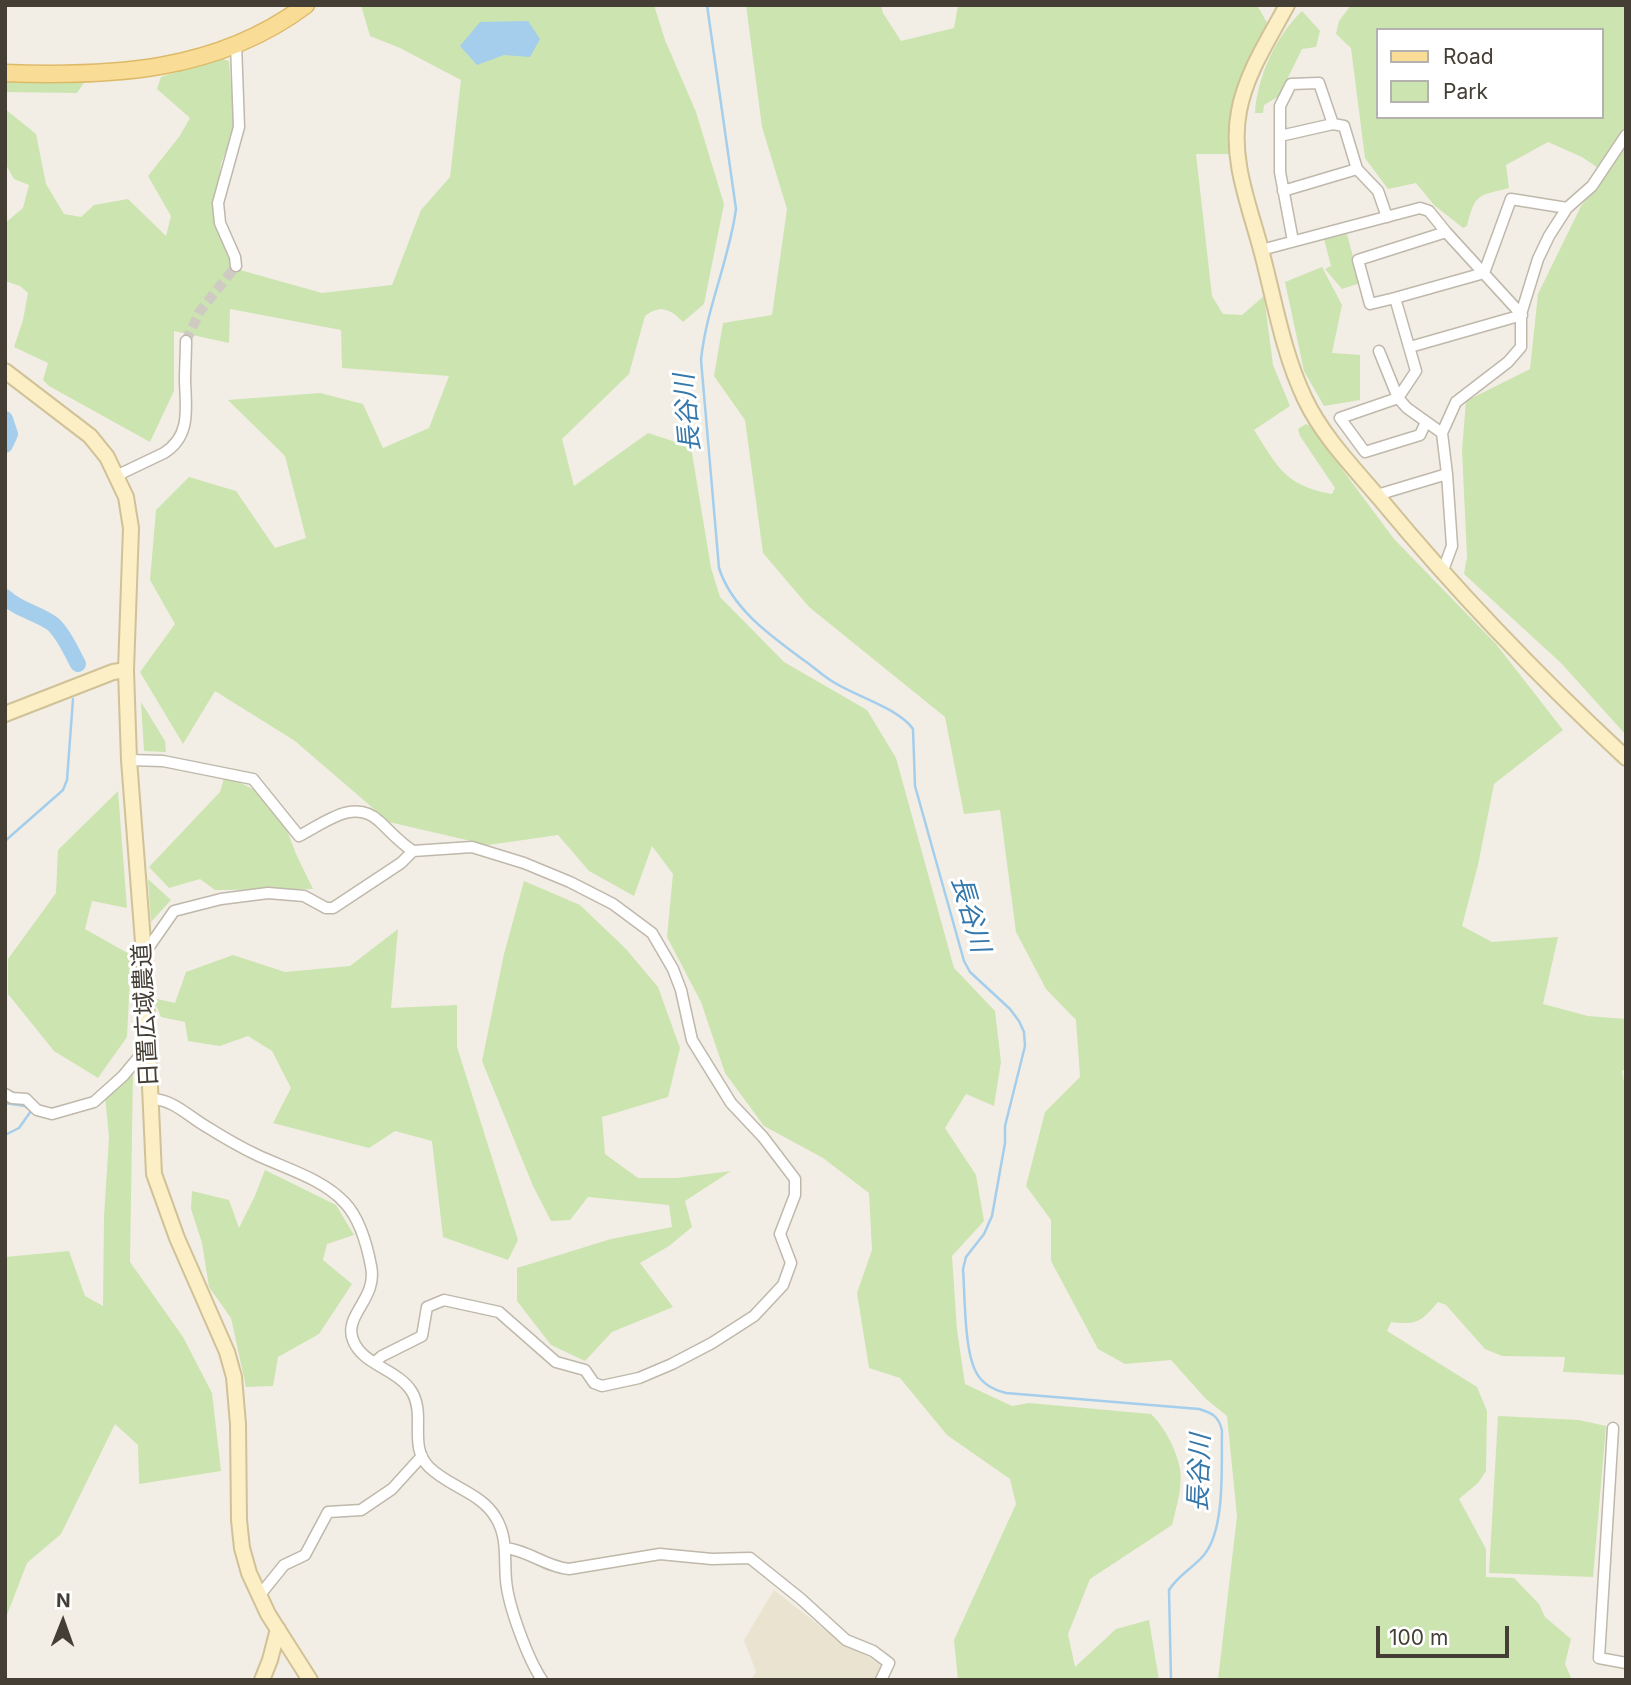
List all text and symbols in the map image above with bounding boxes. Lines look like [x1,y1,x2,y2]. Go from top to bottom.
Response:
legend [1376,28,1603,119]
text: Road [1443,44,1494,69]
text: Park [1443,79,1488,104]
water label: 長谷川 [669,373,707,453]
water label: 長谷川 [944,872,996,956]
street label: 日置広域農道 [128,942,164,1088]
water label: 長谷川 [1183,1433,1217,1513]
north arrow [28,1587,98,1657]
text: N [56,1589,71,1612]
scale bar [1379,1612,1512,1656]
text: 100 m [1389,1625,1448,1650]

